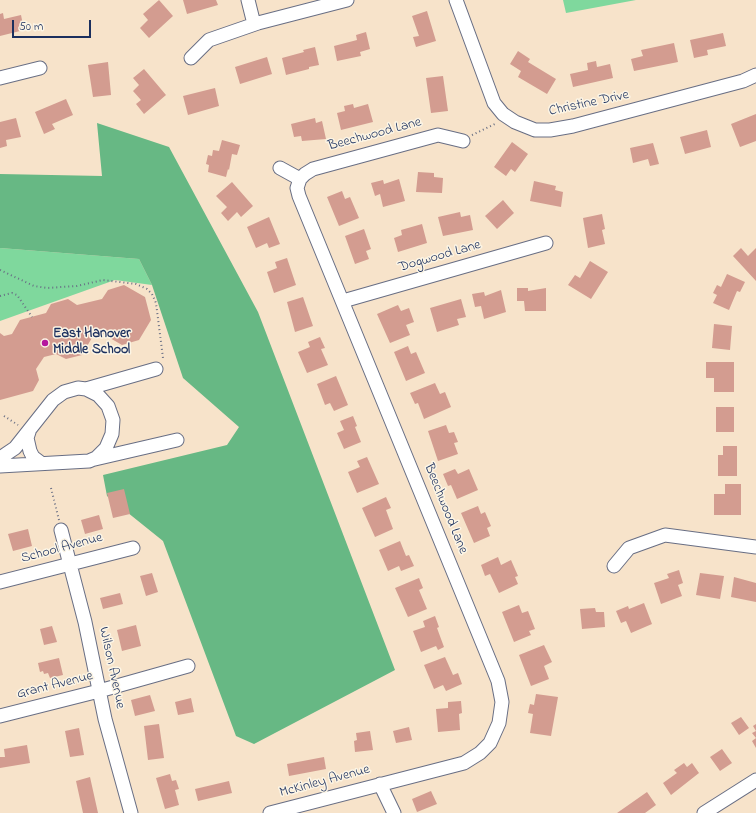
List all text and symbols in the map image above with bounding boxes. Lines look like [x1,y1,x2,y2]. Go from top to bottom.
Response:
scale bar [14,12,93,38]
text: 50 m [19,18,43,36]
street label: Christine Drive [547,87,631,121]
street label: Beechwood Lane [327,114,423,156]
street label: Dogwood Lane [397,237,483,277]
place label: East Hanover Middle School [53,327,131,360]
marker: East Hanover Middle School [40,338,50,348]
street label: Beechwood Lane [419,461,471,557]
street label: School Avenue [19,530,105,568]
street label: Wilson Avenue [94,626,128,710]
street label: Grant Avenue [15,668,95,704]
street label: McKinley Avenue [278,762,372,802]

